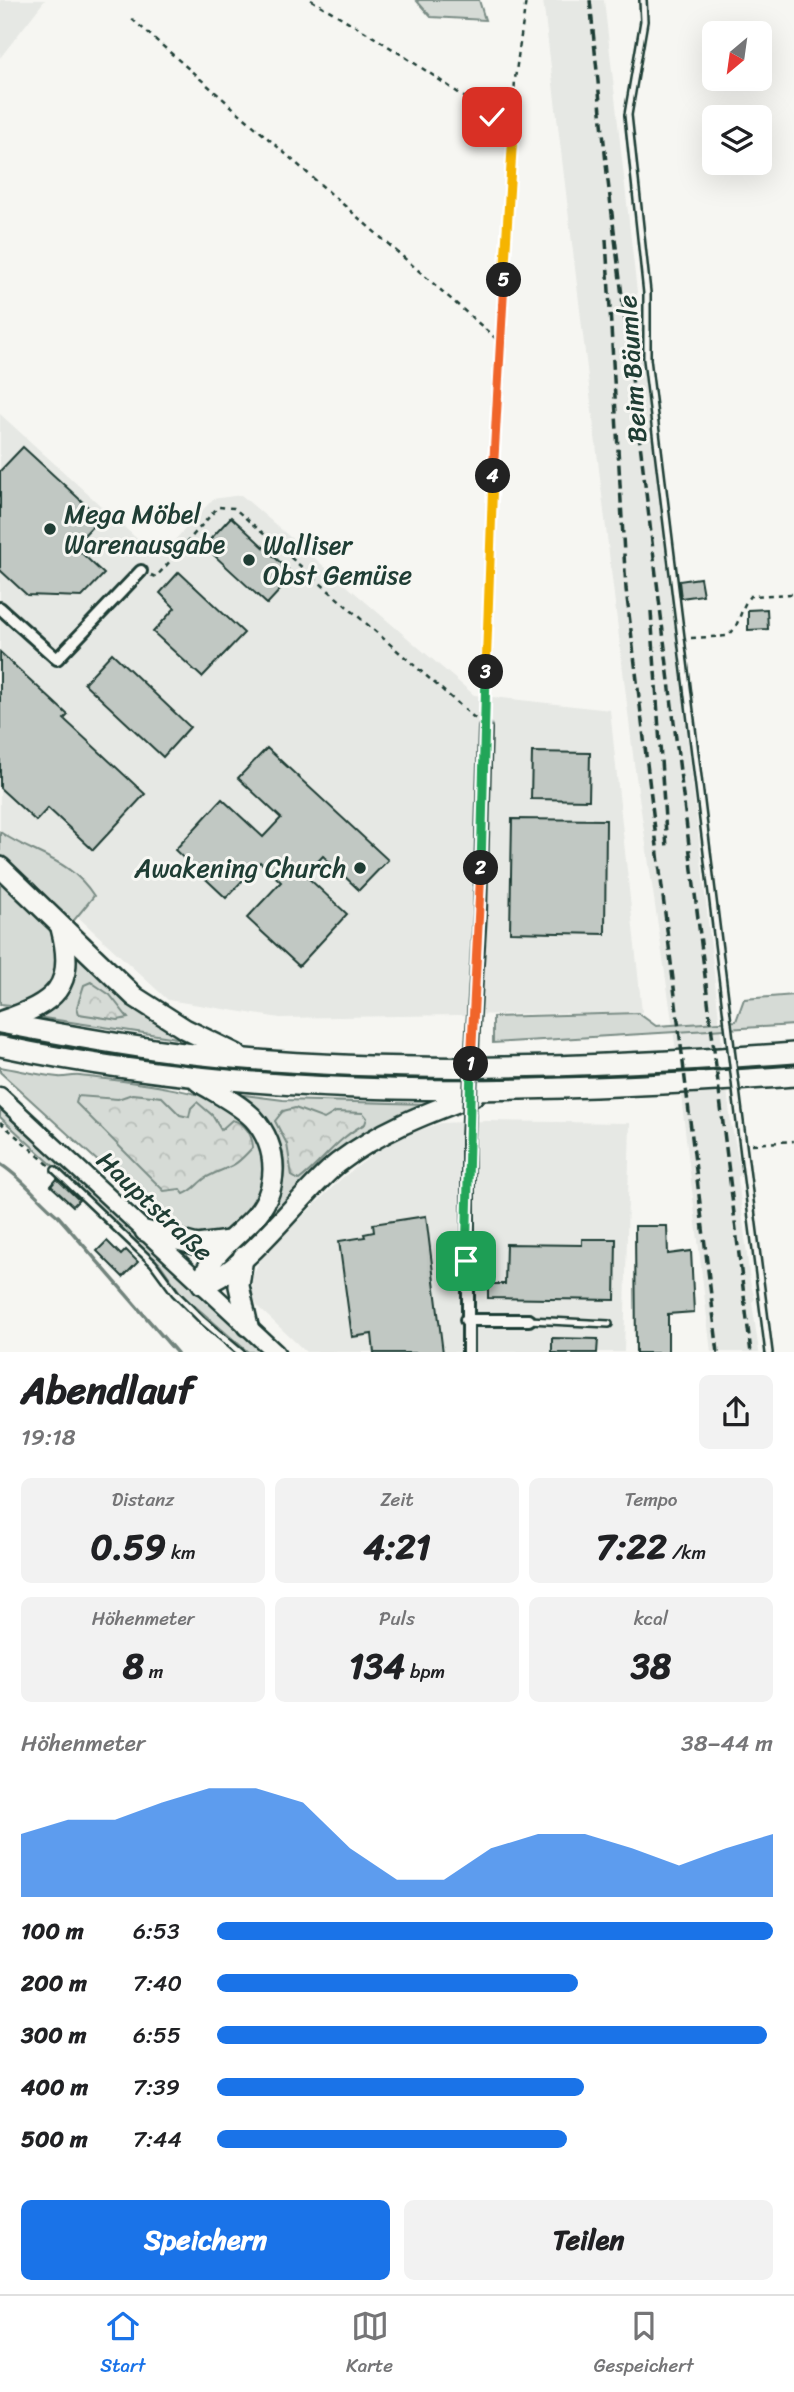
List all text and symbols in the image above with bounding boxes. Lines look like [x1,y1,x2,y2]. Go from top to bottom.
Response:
north arrow [702,21,772,91]
map controls [702,21,772,175]
pin [462,87,522,147]
icon: check [473,98,511,136]
button: layers [702,105,772,175]
pin: 5 [486,262,522,298]
text: 5 [498,263,509,296]
street label: Beim Bäumle [604,294,660,444]
pin: 4 [476,458,510,494]
text: 4 [487,459,498,492]
place label: Mega Möbel Warenausgabe [64,491,226,567]
marker: Mega Möbel Warenausgabe [42,521,58,537]
place label: Walliser Obst Gemüse [263,522,412,598]
marker: Walliser Obst Gemüse [241,552,257,568]
pin: 3 [468,654,504,690]
text: 3 [480,655,491,688]
place label: Awakening Church [134,845,346,891]
pin: 2 [463,850,498,886]
text: 2 [475,851,486,884]
marker: Awakening Church [352,860,368,876]
pin: 1 [454,1046,489,1082]
text: 1 [466,1047,475,1080]
street label: Hauptstraße [85,1139,225,1273]
pin [436,1231,496,1291]
icon: arrive [447,1242,485,1280]
text: Abendlauf [21,1357,194,1424]
button: share [699,1375,773,1449]
text: 19:18 [21,1417,76,1458]
text: Distanz [112,1483,174,1516]
text: Zeit [380,1483,414,1516]
text: Tempo [625,1483,677,1516]
text: 0.59 [90,1516,166,1578]
text: 4:21 [363,1516,431,1578]
text: 7:22 [596,1516,667,1578]
text: km [166,1536,196,1569]
text: /km [667,1536,706,1569]
text: Höhenmeter [92,1602,194,1635]
text: Puls [379,1602,415,1635]
text: kcal [634,1602,668,1635]
text: 8 [123,1635,144,1697]
text: 134 [349,1635,405,1697]
text: 38 [631,1635,671,1697]
text: m [144,1655,163,1688]
text: bpm [405,1655,445,1688]
text: Höhenmeter [21,1723,145,1764]
text: 38–44 m [681,1723,773,1764]
text: 100 m [21,1911,84,1952]
text: 6:53 [133,1911,180,1952]
text: 200 m [21,1963,87,2004]
text: 7:40 [133,1963,182,2004]
text: 300 m [21,2015,86,2056]
text: 6:55 [133,2015,181,2056]
text: 400 m [21,2067,88,2108]
text: 7:39 [133,2067,180,2108]
text: 500 m [21,2119,88,2160]
text: 7:44 [133,2119,182,2160]
button: Speichern [21,2200,390,2280]
button: Teilen [404,2200,773,2280]
tab: Start [100,2307,146,2382]
tab: Karte [346,2307,393,2382]
tab: Gespeichert [594,2307,694,2382]

